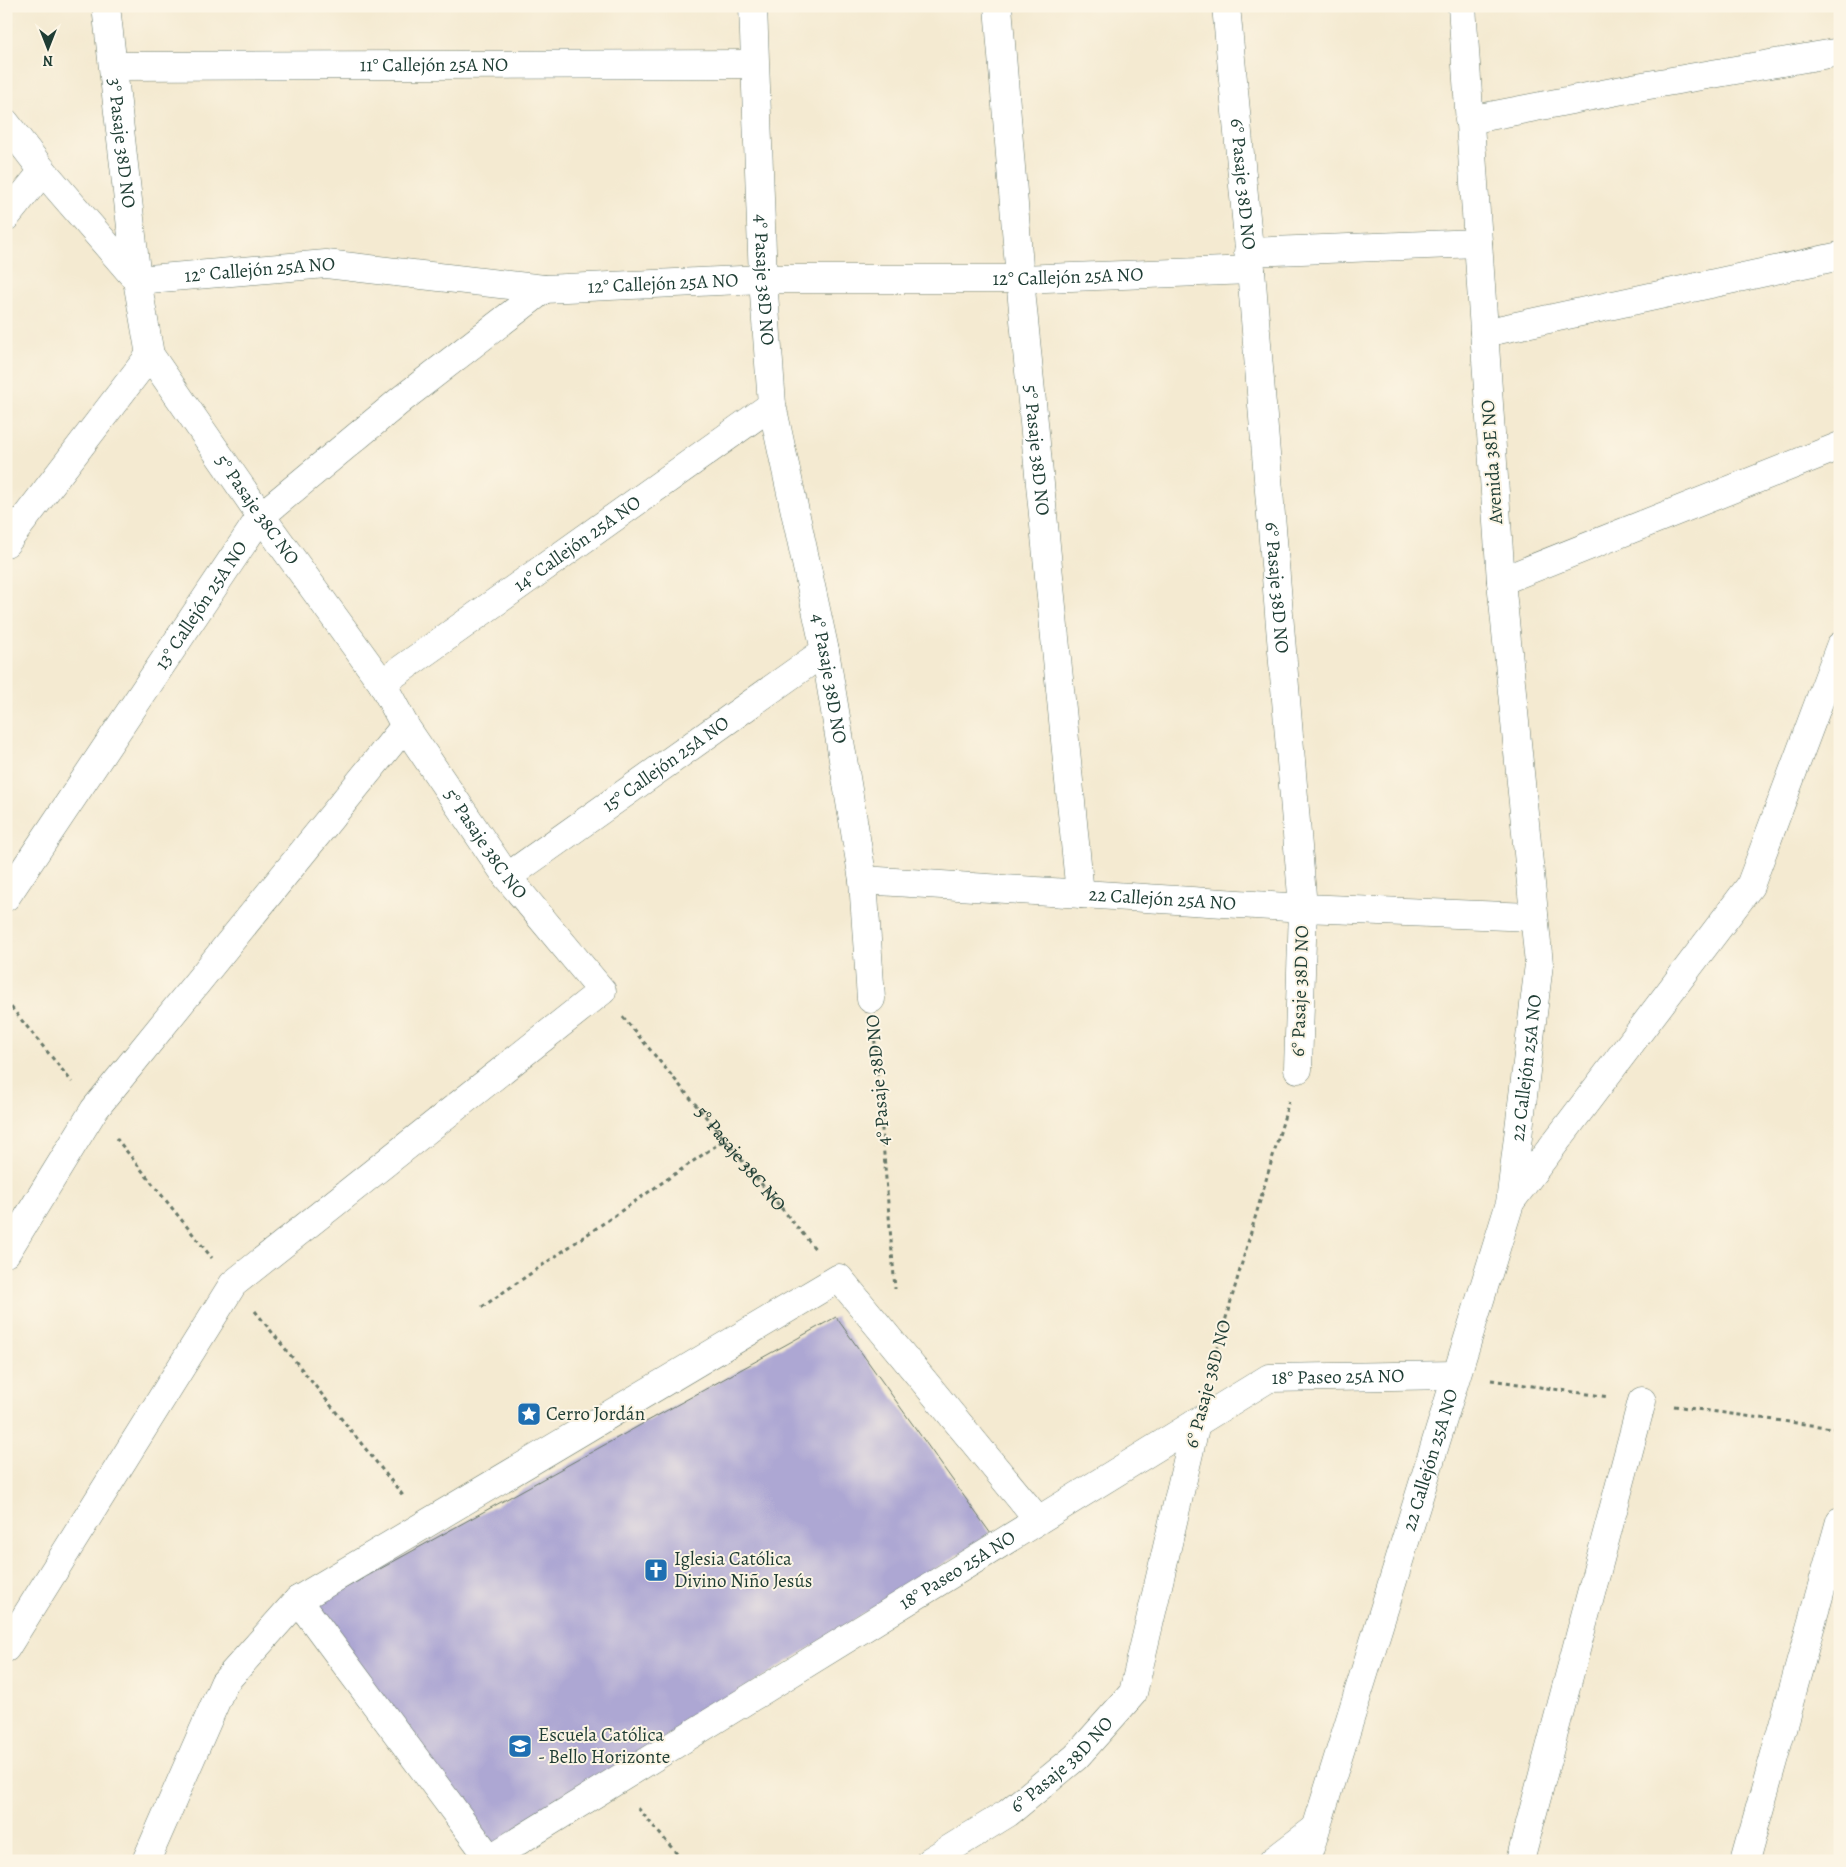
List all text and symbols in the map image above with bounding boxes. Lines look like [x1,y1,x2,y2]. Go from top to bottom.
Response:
north arrow [22,22,72,72]
text: N [43,51,53,70]
street label: 11° Callejón 25A NO [360,52,508,78]
street label: 3° Pasaje 38D NO [101,77,142,210]
street label: 6° Pasaje 38D NO [1224,117,1262,251]
street label: 4° Pasaje 38D NO [748,214,781,346]
street label: 12° Callejón 25A NO [184,251,336,289]
street label: 12° Callejón 25A NO [992,261,1144,292]
street label: 12° Callejón 25A NO [587,267,739,300]
street label: 5° Pasaje 38D NO [1017,384,1056,517]
street label: Avenida 38E NO [1475,399,1509,526]
street label: 5° Pasaje 38C NO [209,449,305,570]
street label: 14° Callejón 25A NO [509,489,646,598]
street label: 6° Pasaje 38D NO [1259,521,1295,655]
street label: 13° Callejón 25A NO [149,536,254,675]
street label: 4° Pasaje 38D NO [804,611,853,746]
street label: 15° Callejón 25A NO [597,710,735,818]
street label: 5° Pasaje 38C NO [438,783,533,905]
street label: 22 Callejón 25A NO [1088,881,1237,917]
street label: 6° Pasaje 38D NO [1285,925,1315,1057]
street label: 22 Callejón 25A NO [1505,993,1548,1143]
street label: 4° Pasaje 38D NO [859,1013,897,1147]
street label: 5° Pasaje 38C NO [689,1100,792,1217]
street label: 6° Pasaje 38D NO [1178,1317,1238,1451]
street label: 18° Paseo 25A NO [1272,1363,1404,1391]
street label: 22 Callejón 25A NO [1396,1385,1465,1534]
place icon: Cerro Jordán [516,1401,542,1427]
place label: Cerro Jordán [546,1401,645,1427]
street label: 18° Paseo 25A NO [894,1524,1021,1616]
place label: Iglesia Católica Divino Niño Jesús [674,1546,812,1594]
church icon: Iglesia Católica Divino Niño Jesús [643,1557,669,1583]
street label: 6° Pasaje 38D NO [1005,1711,1119,1819]
place label: Escuela Católica - Bello Horizonte [538,1722,670,1770]
school or university icon: Escuela Católica - Bello Horizonte [507,1733,533,1759]

